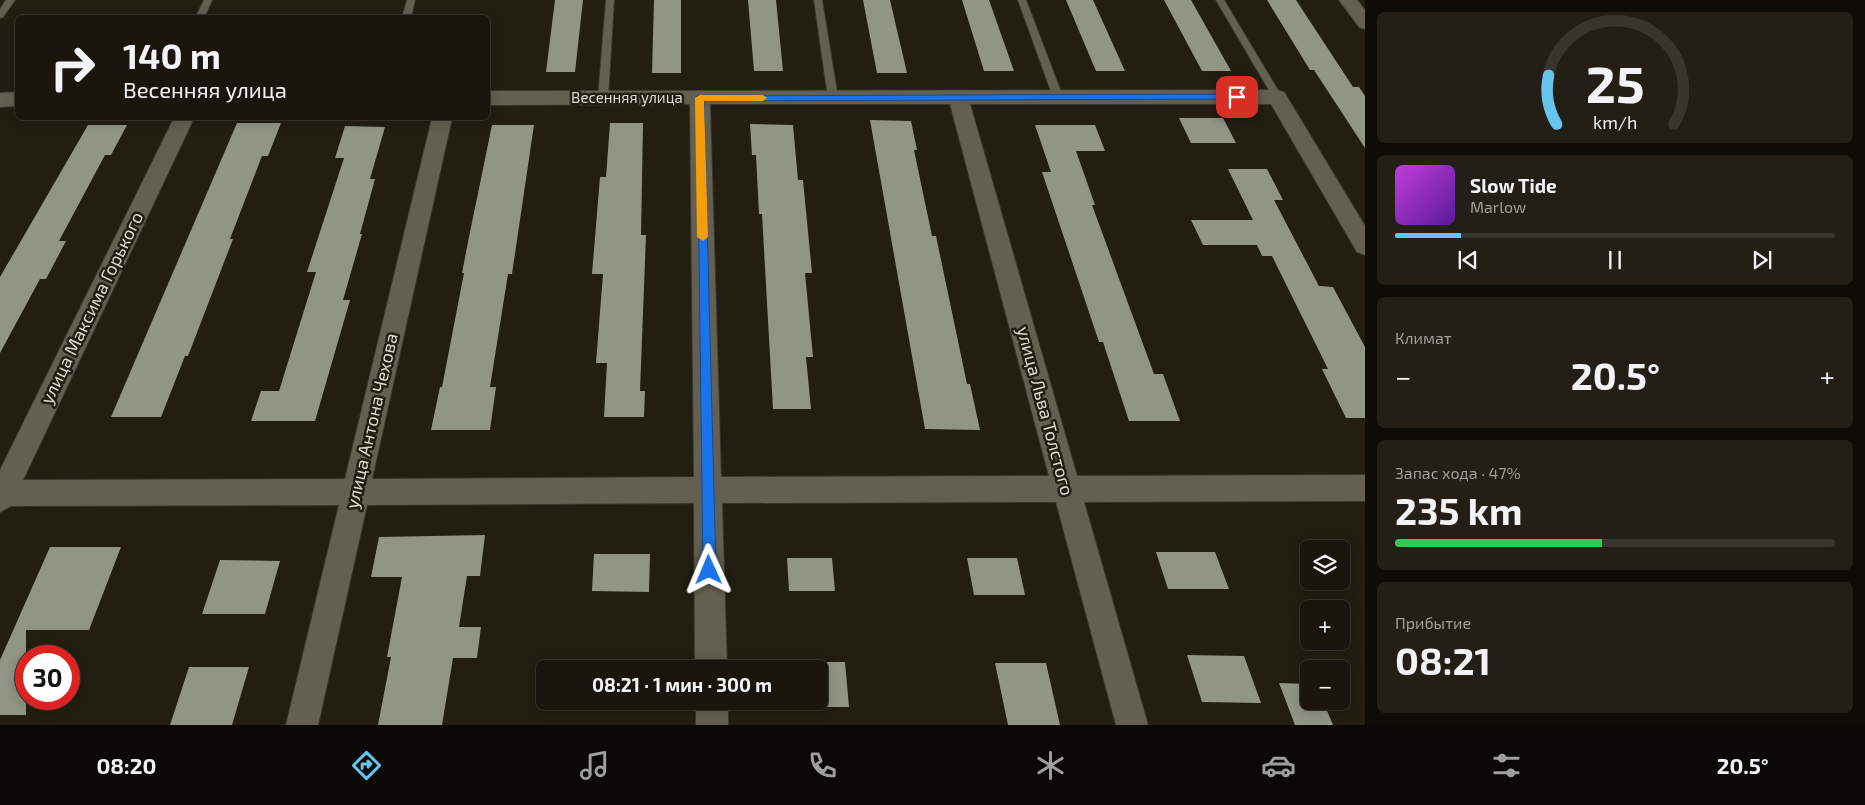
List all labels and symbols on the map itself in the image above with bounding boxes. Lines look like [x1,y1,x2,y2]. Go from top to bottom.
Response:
pin [1216,76,1258,118]
street label: Весенняя улица [571,88,683,107]
street label: улица Максима Горького [35,208,147,407]
street label: улица Льва Толстого [1013,324,1079,498]
street label: улица Антона Чехова [340,331,402,511]
position arrow [682,543,734,595]
speed limit sign: 30 [15,645,80,710]

